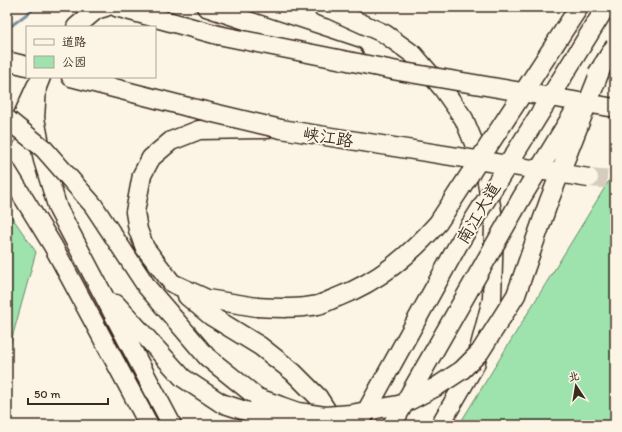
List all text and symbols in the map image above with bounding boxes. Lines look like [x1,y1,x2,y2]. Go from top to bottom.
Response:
legend [26,26,156,78]
text: 道路 [62,35,86,49]
text: 公园 [62,55,86,69]
street label: 峡江路 [301,123,355,151]
street label: 南江大道 [452,179,504,247]
north arrow [556,366,596,406]
text: 北 [567,369,581,384]
scale bar [28,380,108,406]
text: 50 m [34,387,60,401]

